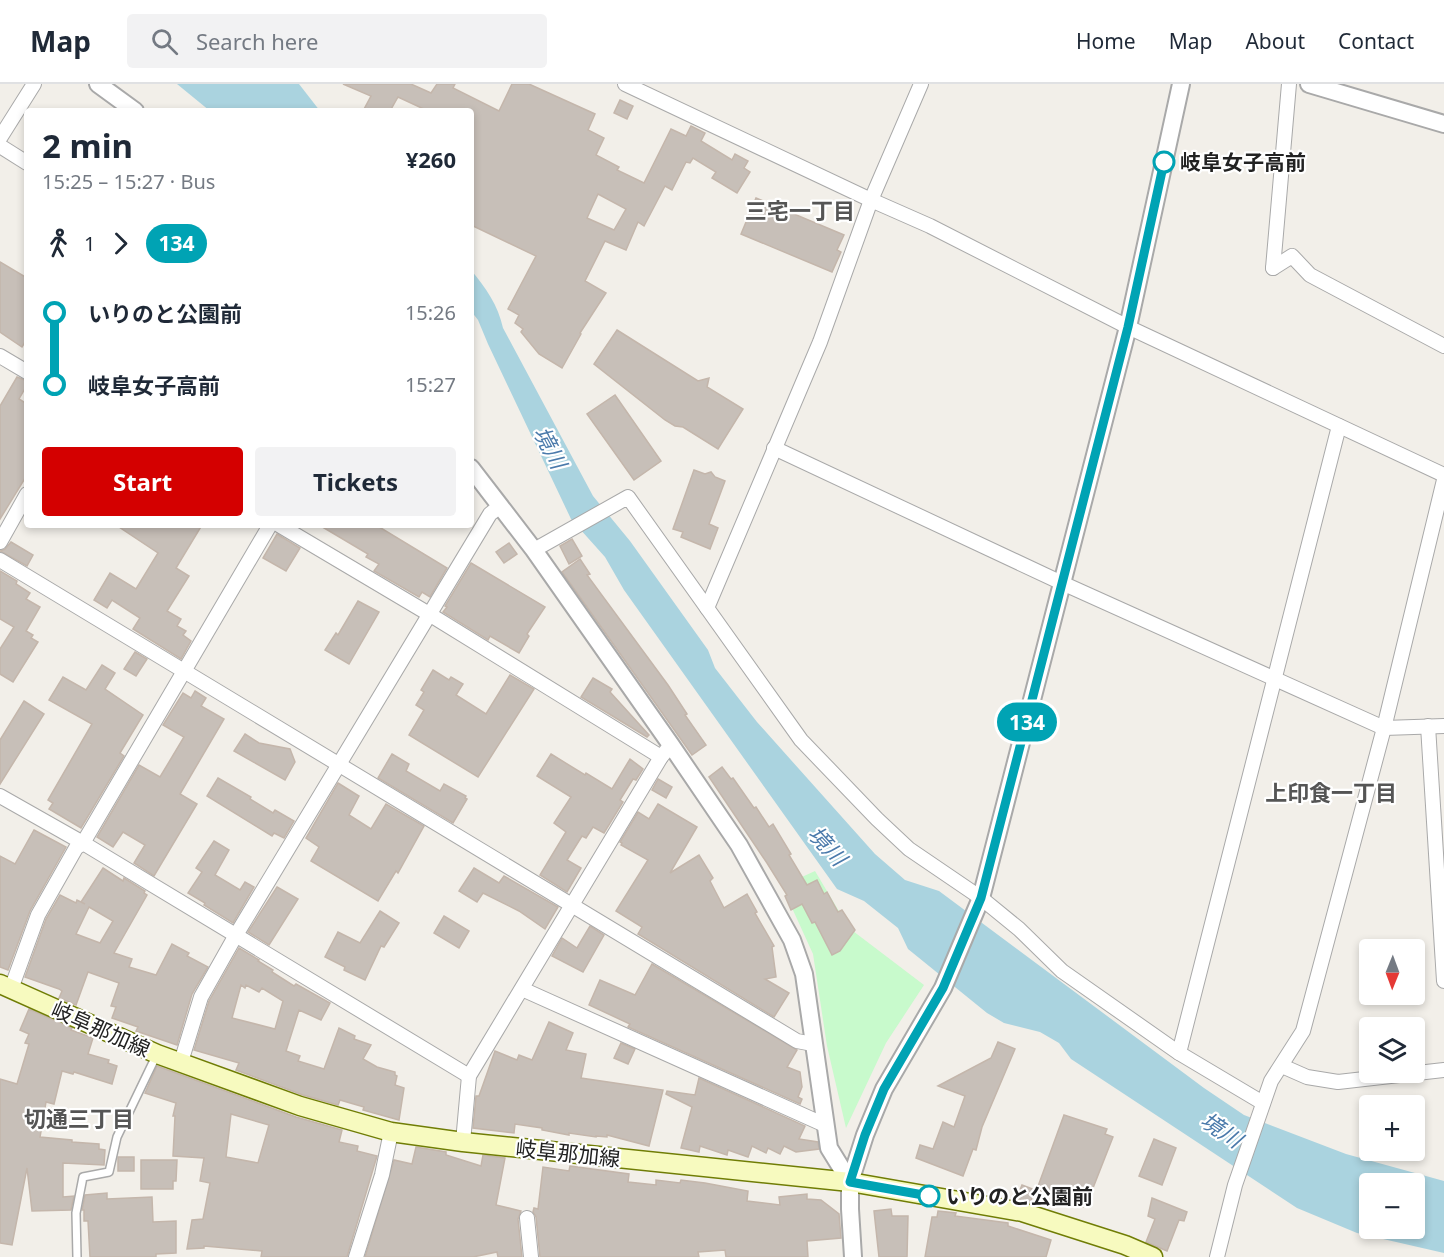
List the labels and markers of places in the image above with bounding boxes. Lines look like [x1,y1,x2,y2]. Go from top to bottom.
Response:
place label: 岐阜女子高前 [1180,148,1306,176]
marker: 岐阜女子高前 [1153,151,1175,173]
place label: いりのと公園前 [946,1182,1093,1210]
marker: いりのと公園前 [918,1185,940,1207]

